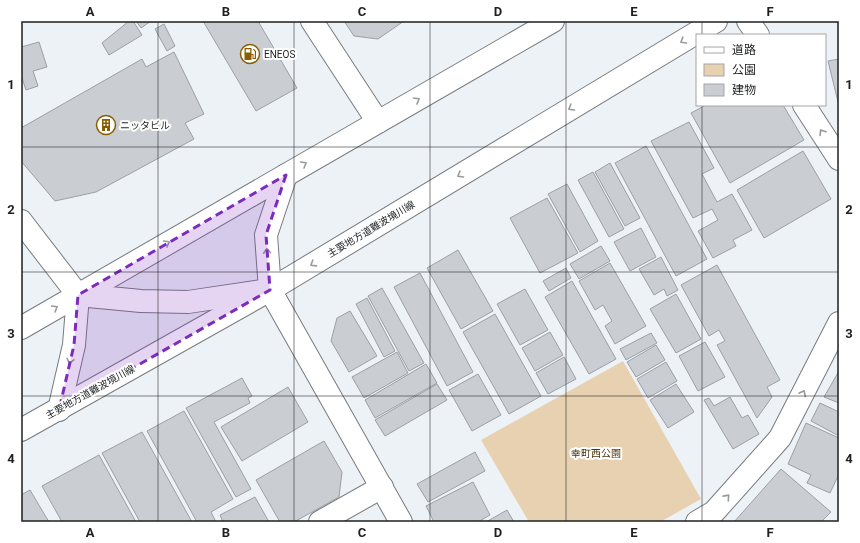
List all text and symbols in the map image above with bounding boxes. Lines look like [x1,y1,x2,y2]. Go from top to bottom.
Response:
text: A [86,4,95,19]
text: B [222,4,230,19]
text: C [358,4,367,19]
text: D [494,4,502,19]
text: E [630,4,638,19]
text: F [766,4,774,19]
legend [696,34,826,106]
one-way arrow [680,36,687,44]
fuel station icon: ENEOS [239,43,261,65]
text: 道路 [732,43,756,57]
place label: ENEOS [264,49,295,60]
text: 公園 [732,63,756,77]
text: 1 [7,77,15,92]
text: 1 [845,77,853,92]
text: 建物 [732,83,756,97]
one-way arrow [413,97,420,104]
one-way arrow [568,103,575,111]
building icon: ニッタビル [95,114,117,136]
place label: ニッタビル [120,120,170,131]
one-way arrow [819,129,826,136]
one-way arrow [300,161,307,169]
one-way arrow [457,170,464,177]
street label: 主要地方道難波境川線 [325,199,417,259]
text: 2 [7,202,15,217]
text: 2 [845,202,853,217]
one-way arrow [163,241,170,248]
one-way arrow [262,248,271,254]
one-way arrow [310,259,317,266]
one-way arrow [51,306,58,313]
text: 3 [7,326,15,341]
text: 3 [845,326,853,341]
one-way arrow [67,358,75,365]
street label: 主要地方道難波境川線 [44,363,136,421]
one-way arrow [798,390,806,397]
park label: 幸町西公園 [571,448,621,459]
text: 4 [7,451,15,466]
text: 4 [845,451,853,466]
one-way arrow [722,495,729,502]
text: A [86,525,95,540]
text: B [222,525,230,540]
text: C [358,525,367,540]
text: D [494,525,502,540]
text: E [630,525,638,540]
text: F [766,525,774,540]

